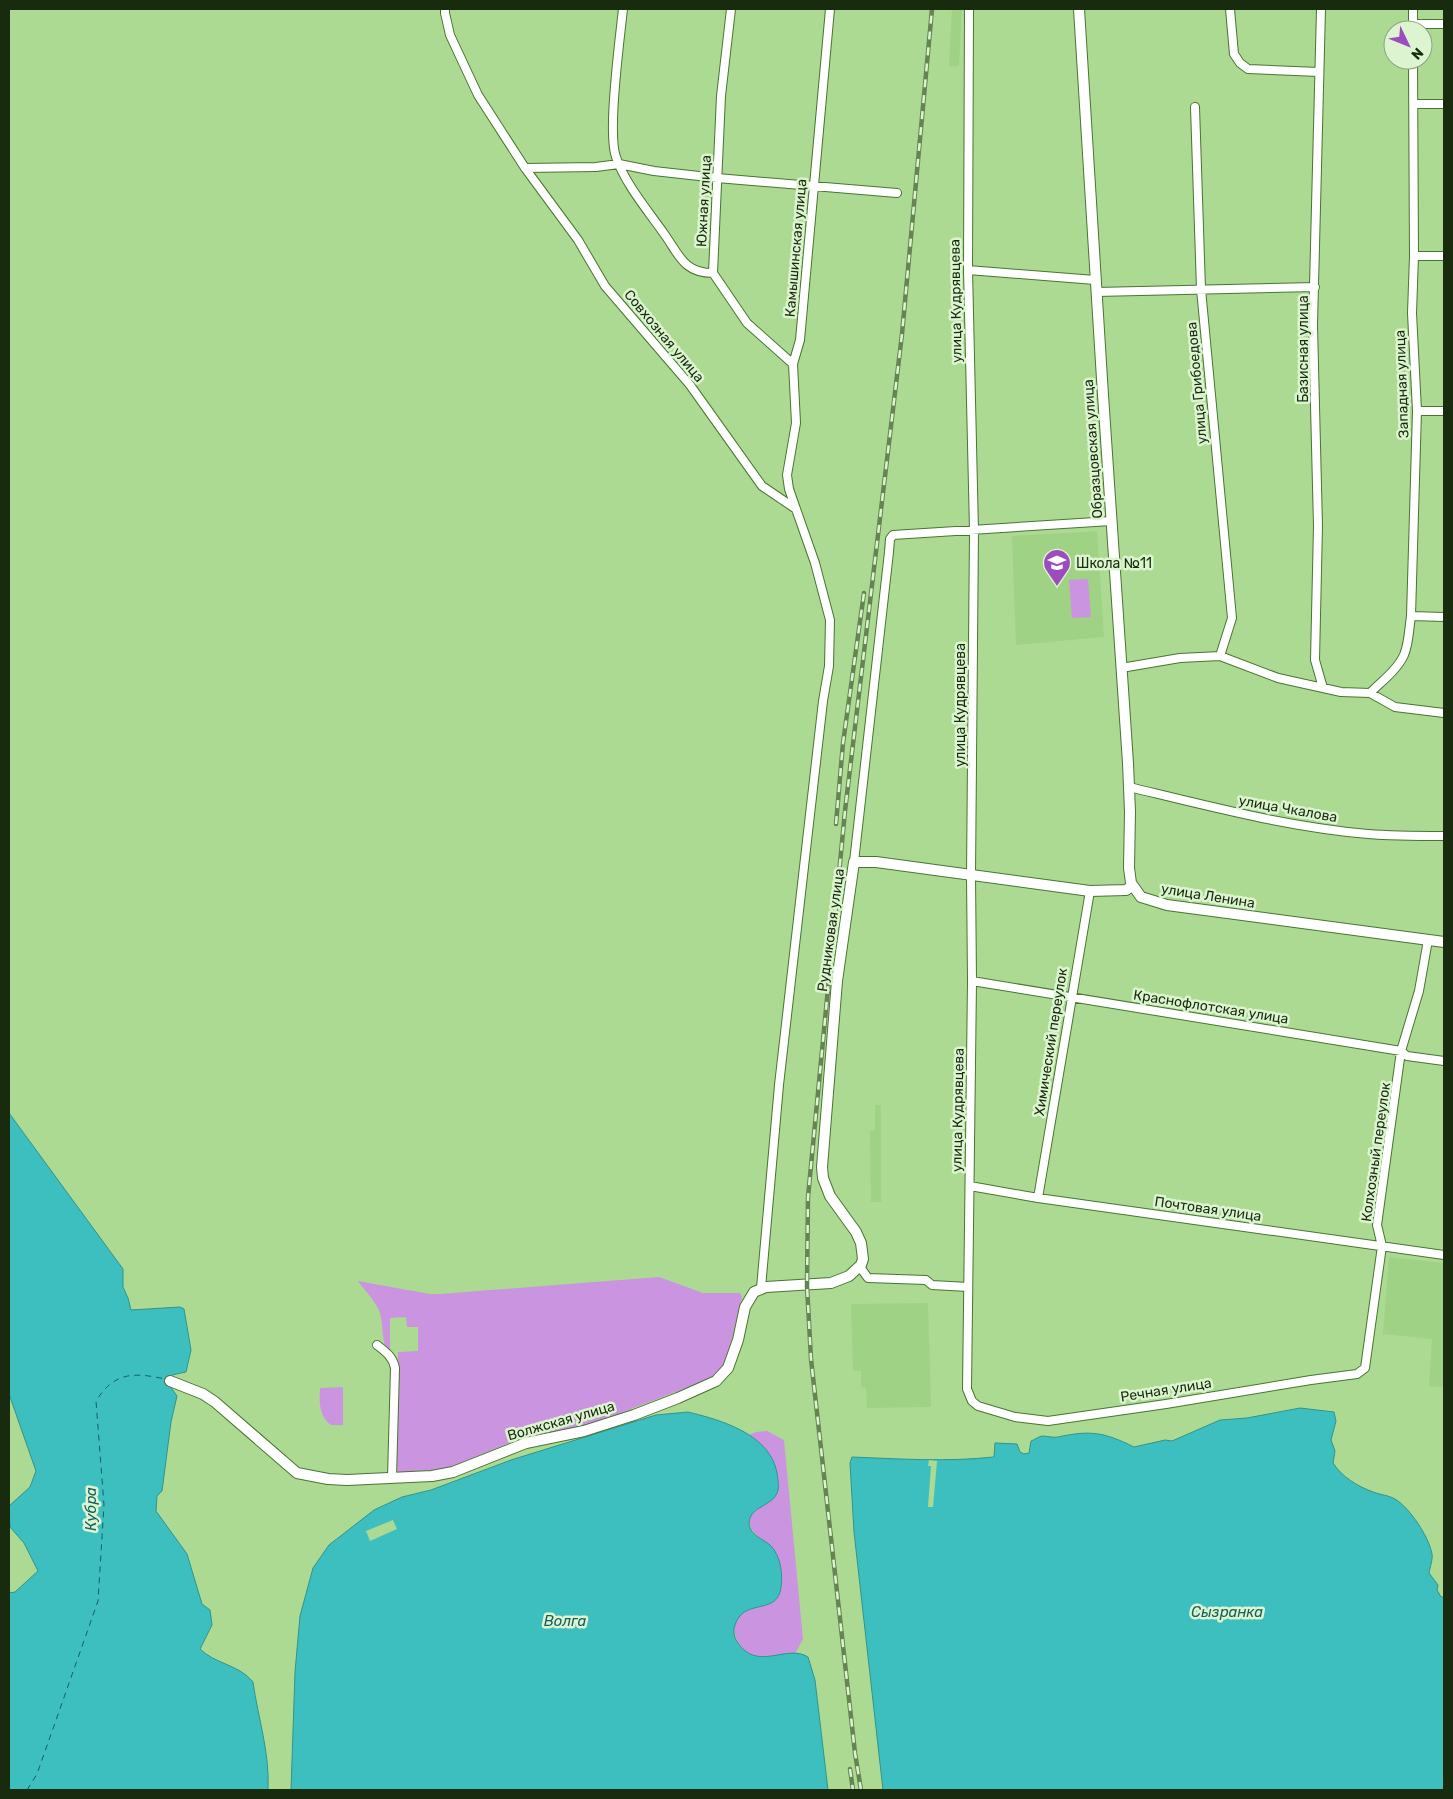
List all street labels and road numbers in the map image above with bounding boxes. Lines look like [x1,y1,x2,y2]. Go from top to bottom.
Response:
street label: Южная улица [693,155,715,247]
street label: Камышинская улица [781,178,811,318]
street label: улица Кудрявцева [946,239,966,363]
street label: Совхозная улица [620,286,708,386]
street label: Базисная улица [1295,295,1312,403]
street label: улица Грибоедова [1183,321,1211,445]
street label: Западная улица [1392,330,1412,438]
street label: Образцовская улица [1080,379,1106,519]
street label: улица Кудрявцева [952,643,969,767]
street label: улица Чкалова [1237,792,1339,826]
street label: Рудниковая улица [814,867,848,993]
street label: улица Ленина [1160,880,1256,912]
street label: Химический переулок [1031,966,1071,1117]
street label: Краснофлотская улица [1132,986,1290,1028]
street label: улица Кудрявцева [948,1048,968,1172]
street label: Колхозный переулок [1358,1081,1394,1223]
street label: Почтовая улица [1153,1193,1263,1225]
street label: Речная улица [1119,1374,1213,1406]
street label: Волжская улица [505,1398,617,1444]

